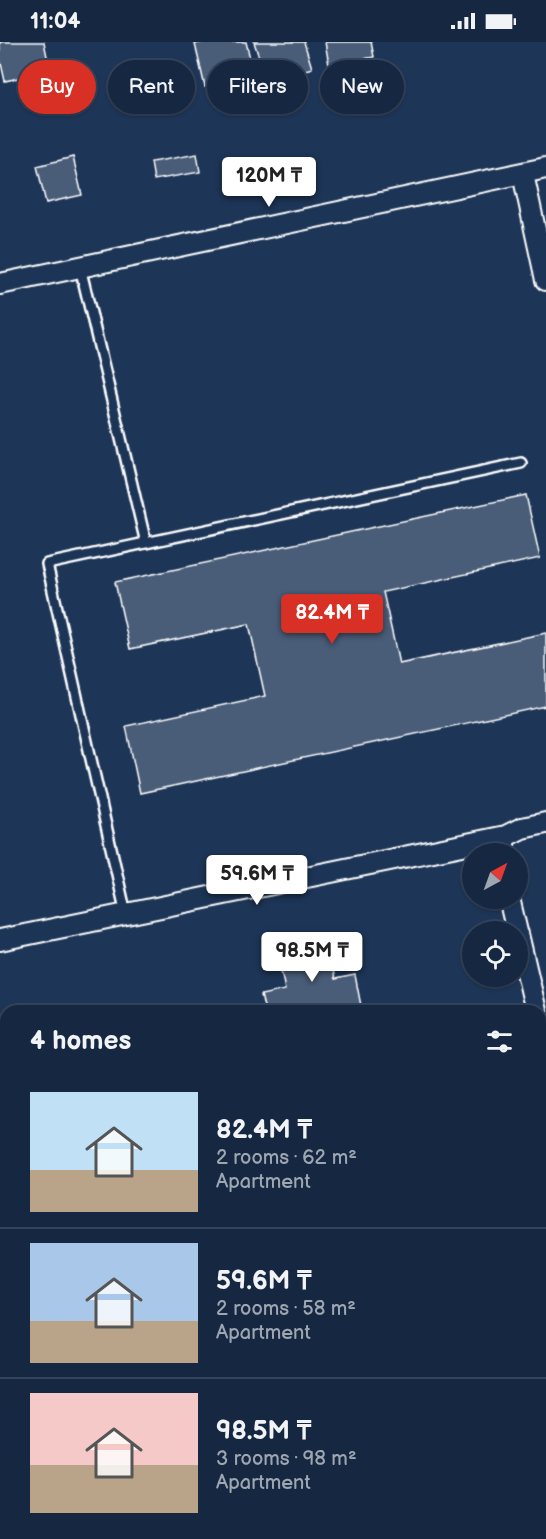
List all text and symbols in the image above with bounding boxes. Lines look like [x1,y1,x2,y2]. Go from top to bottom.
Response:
text: 11:04 [30,8,80,35]
chip: Buy [18,60,96,114]
chip: Rent [108,60,195,114]
chip: Filters [207,60,308,114]
chip: New [320,60,404,114]
pin: 120M ₸ [220,157,318,208]
text: 120M ₸ [236,164,302,188]
pin: 82.4M ₸ [277,594,387,645]
text: 82.4M ₸ [295,601,369,625]
north arrow [462,843,528,909]
map controls [462,843,528,987]
pin: 59.6M ₸ [202,855,312,906]
text: 59.6M ₸ [220,862,294,886]
button: locate [462,921,528,987]
pin: 98.5M ₸ [257,932,367,983]
text: 98.5M ₸ [275,939,349,963]
icon: filters [483,1025,516,1058]
text: 4 homes [30,1026,131,1057]
text: 82.4M ₸ [216,1115,312,1146]
icon: home [78,1116,150,1188]
text: 2 rooms · 62 m² [216,1146,357,1170]
text: Apartment [216,1170,311,1194]
text: 59.6M ₸ [216,1266,311,1297]
icon: home [78,1267,150,1339]
text: 2 rooms · 58 m² [216,1297,356,1321]
text: Apartment [216,1321,311,1345]
text: 98.5M ₸ [216,1416,311,1447]
icon: home [78,1417,150,1489]
text: 3 rooms · 98 m² [216,1447,357,1471]
text: Apartment [216,1471,311,1495]

